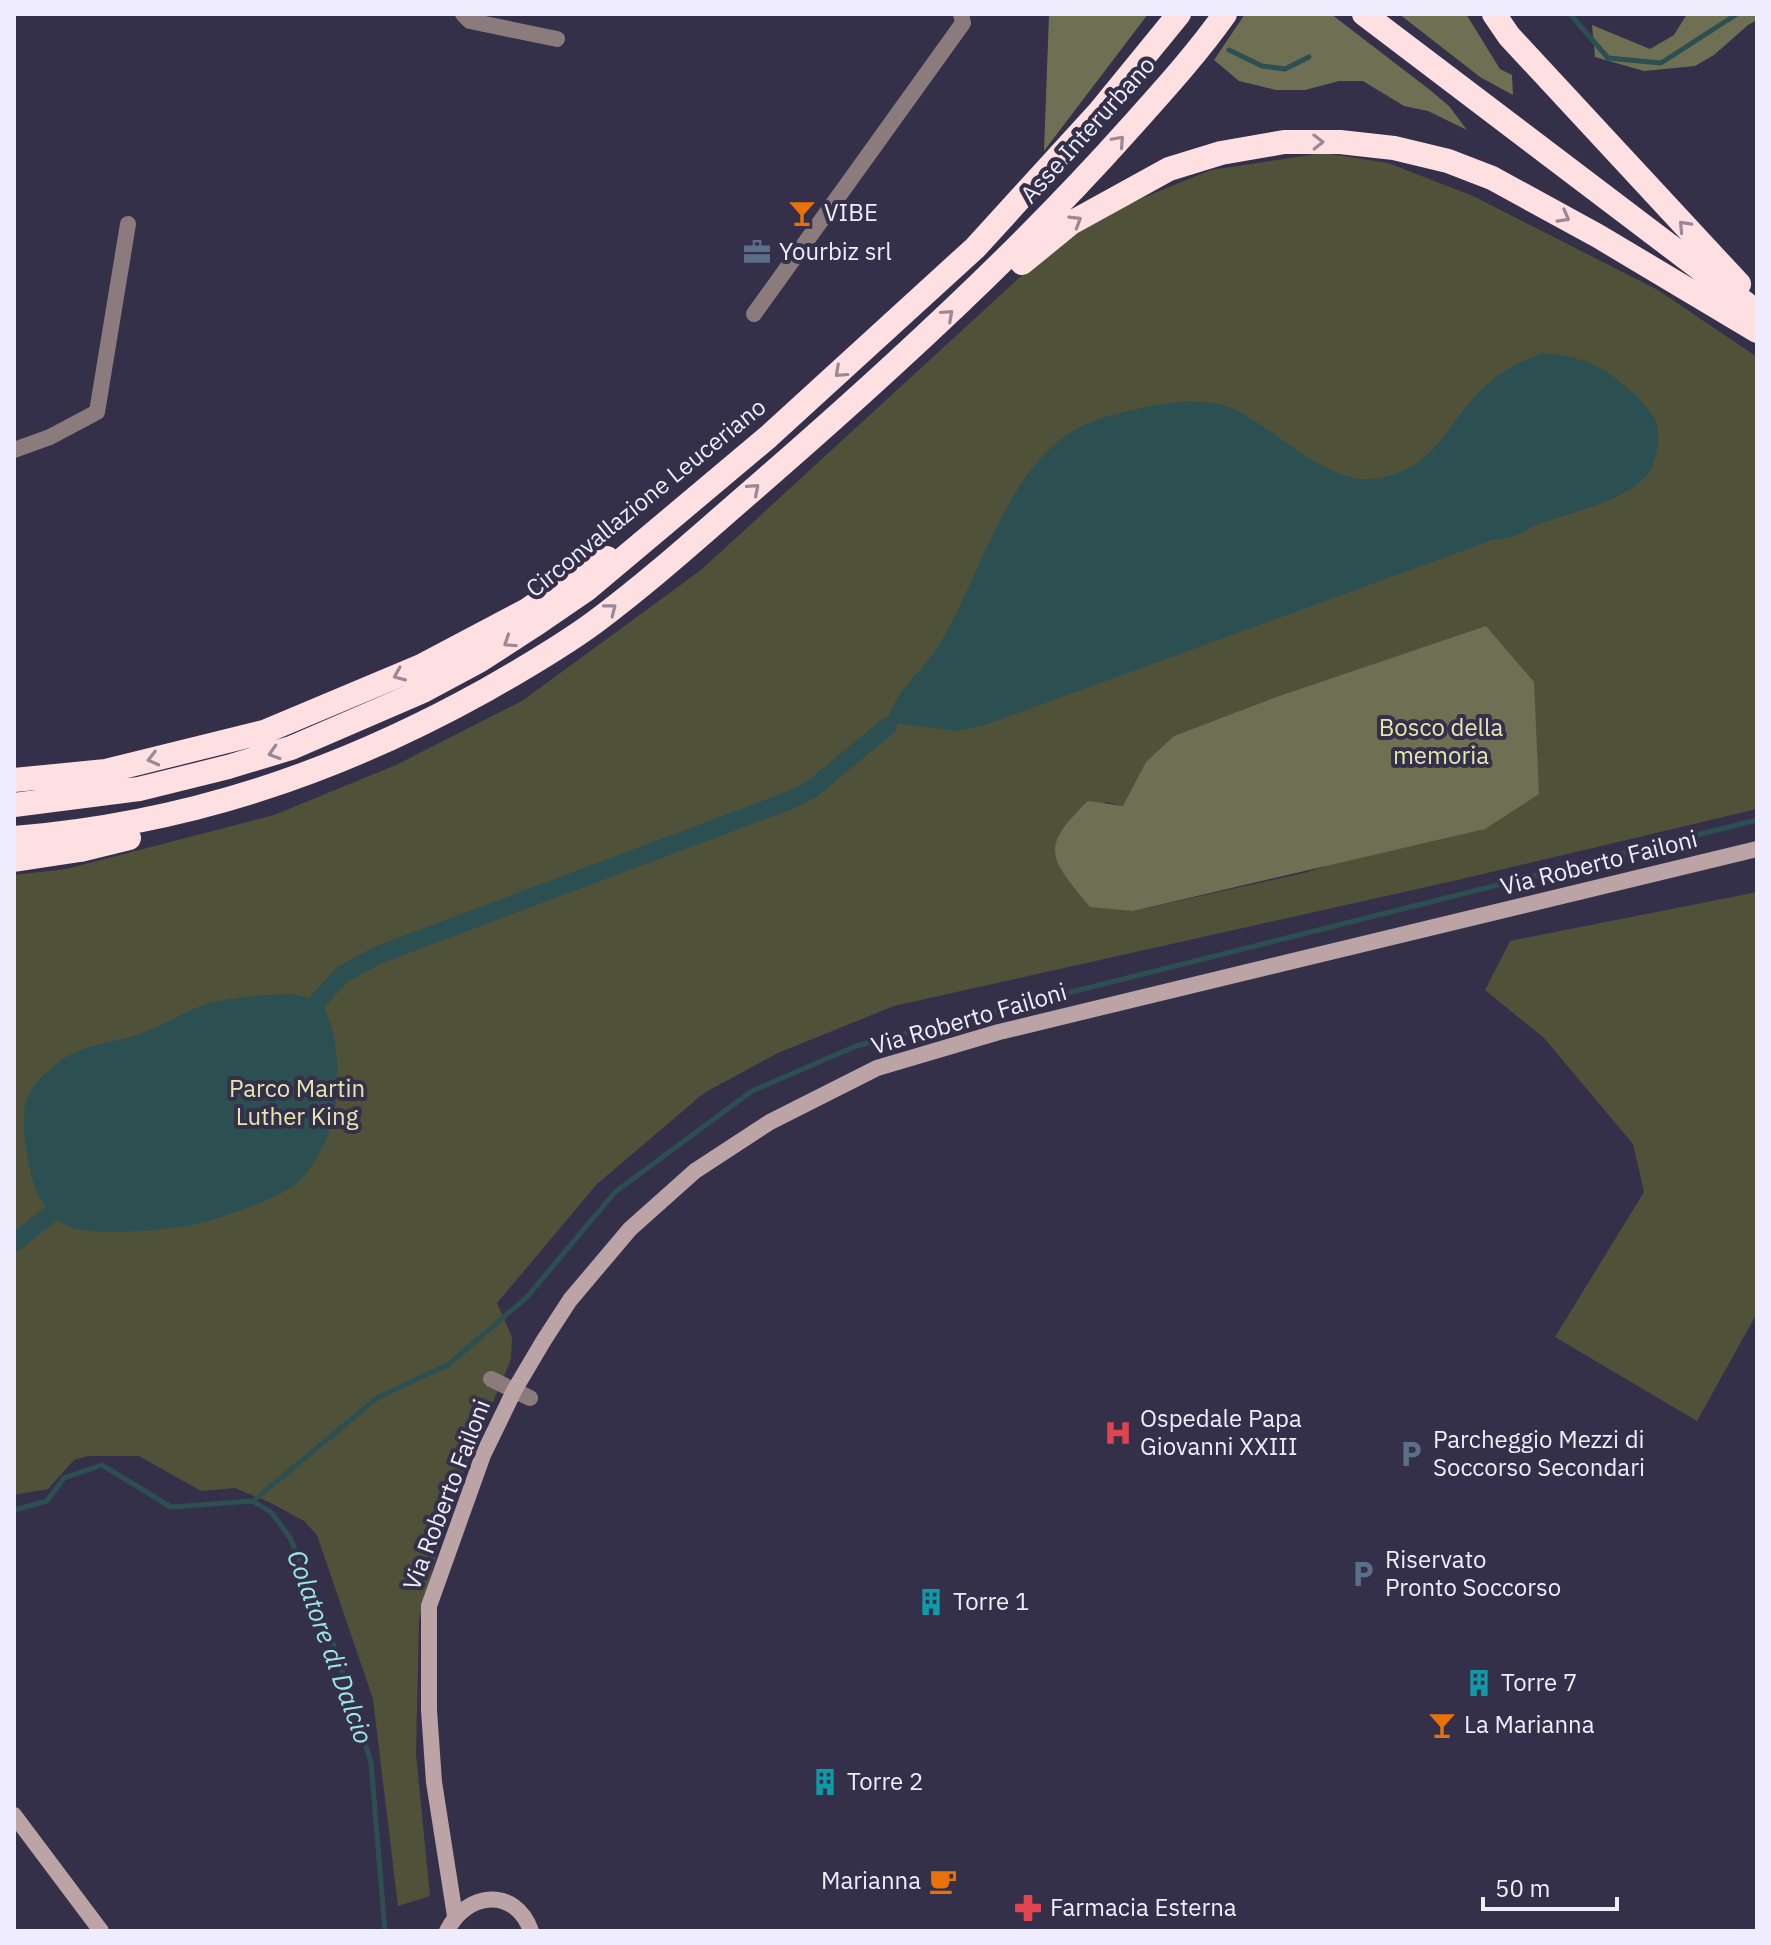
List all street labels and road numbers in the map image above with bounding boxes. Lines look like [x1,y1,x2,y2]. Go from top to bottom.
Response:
street label: Asse Interurbano [1013,49,1162,210]
street label: Circonvallazione Leuceriano [519,390,772,604]
street label: Via Roberto Failoni [1497,822,1701,902]
street label: Via Roberto Failoni [867,975,1070,1061]
street label: Via Roberto Failoni [395,1395,497,1595]

